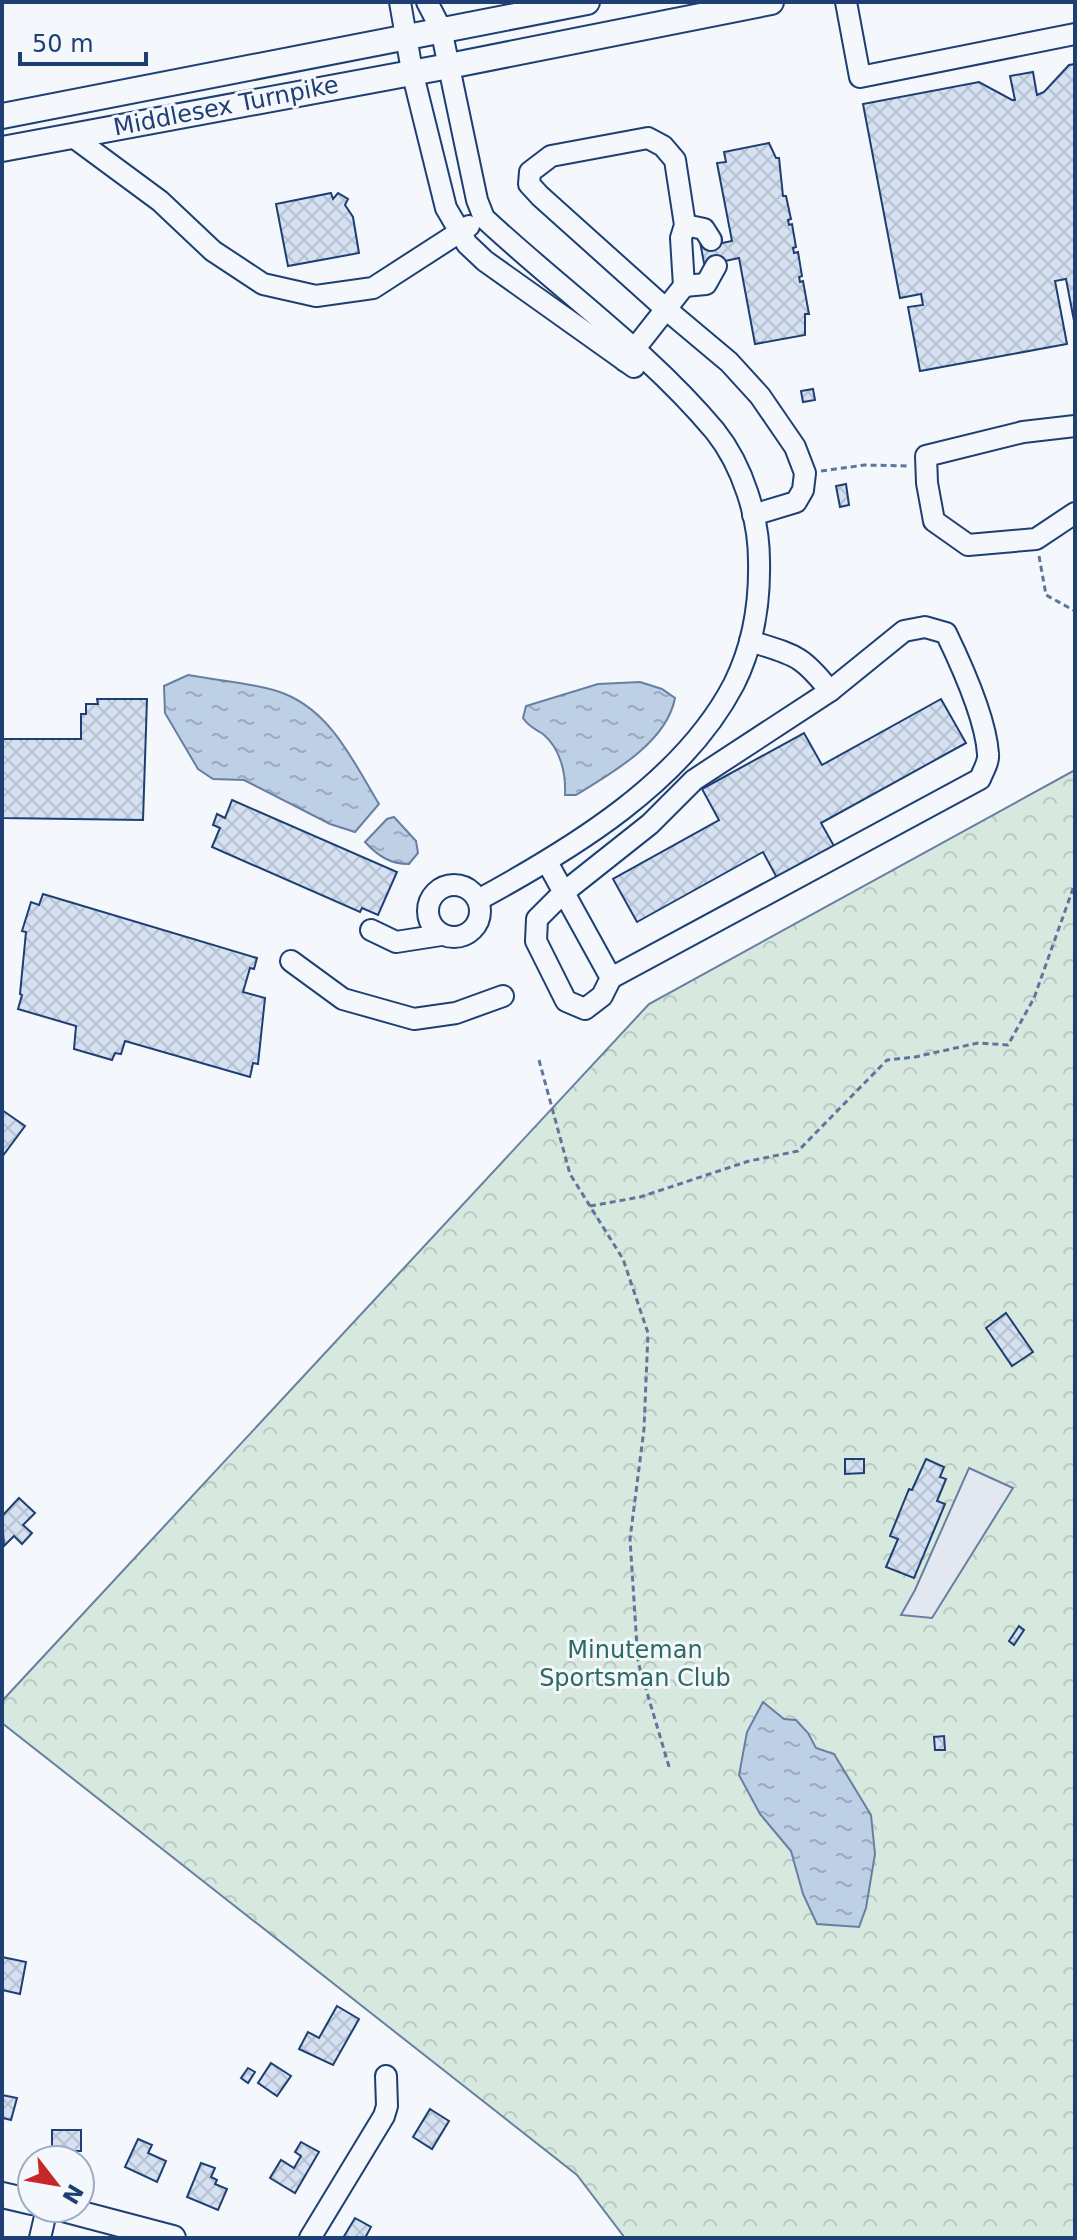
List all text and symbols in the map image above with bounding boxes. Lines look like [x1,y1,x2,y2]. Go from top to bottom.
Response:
scale bar [20,16,146,66]
text: 50 m [32,30,94,58]
street label: Middlesex Turnpike [111,70,341,142]
park label: Minuteman Sportsman Club [539,1636,731,1692]
north arrow [16,2144,96,2224]
text: N [57,2180,88,2208]

